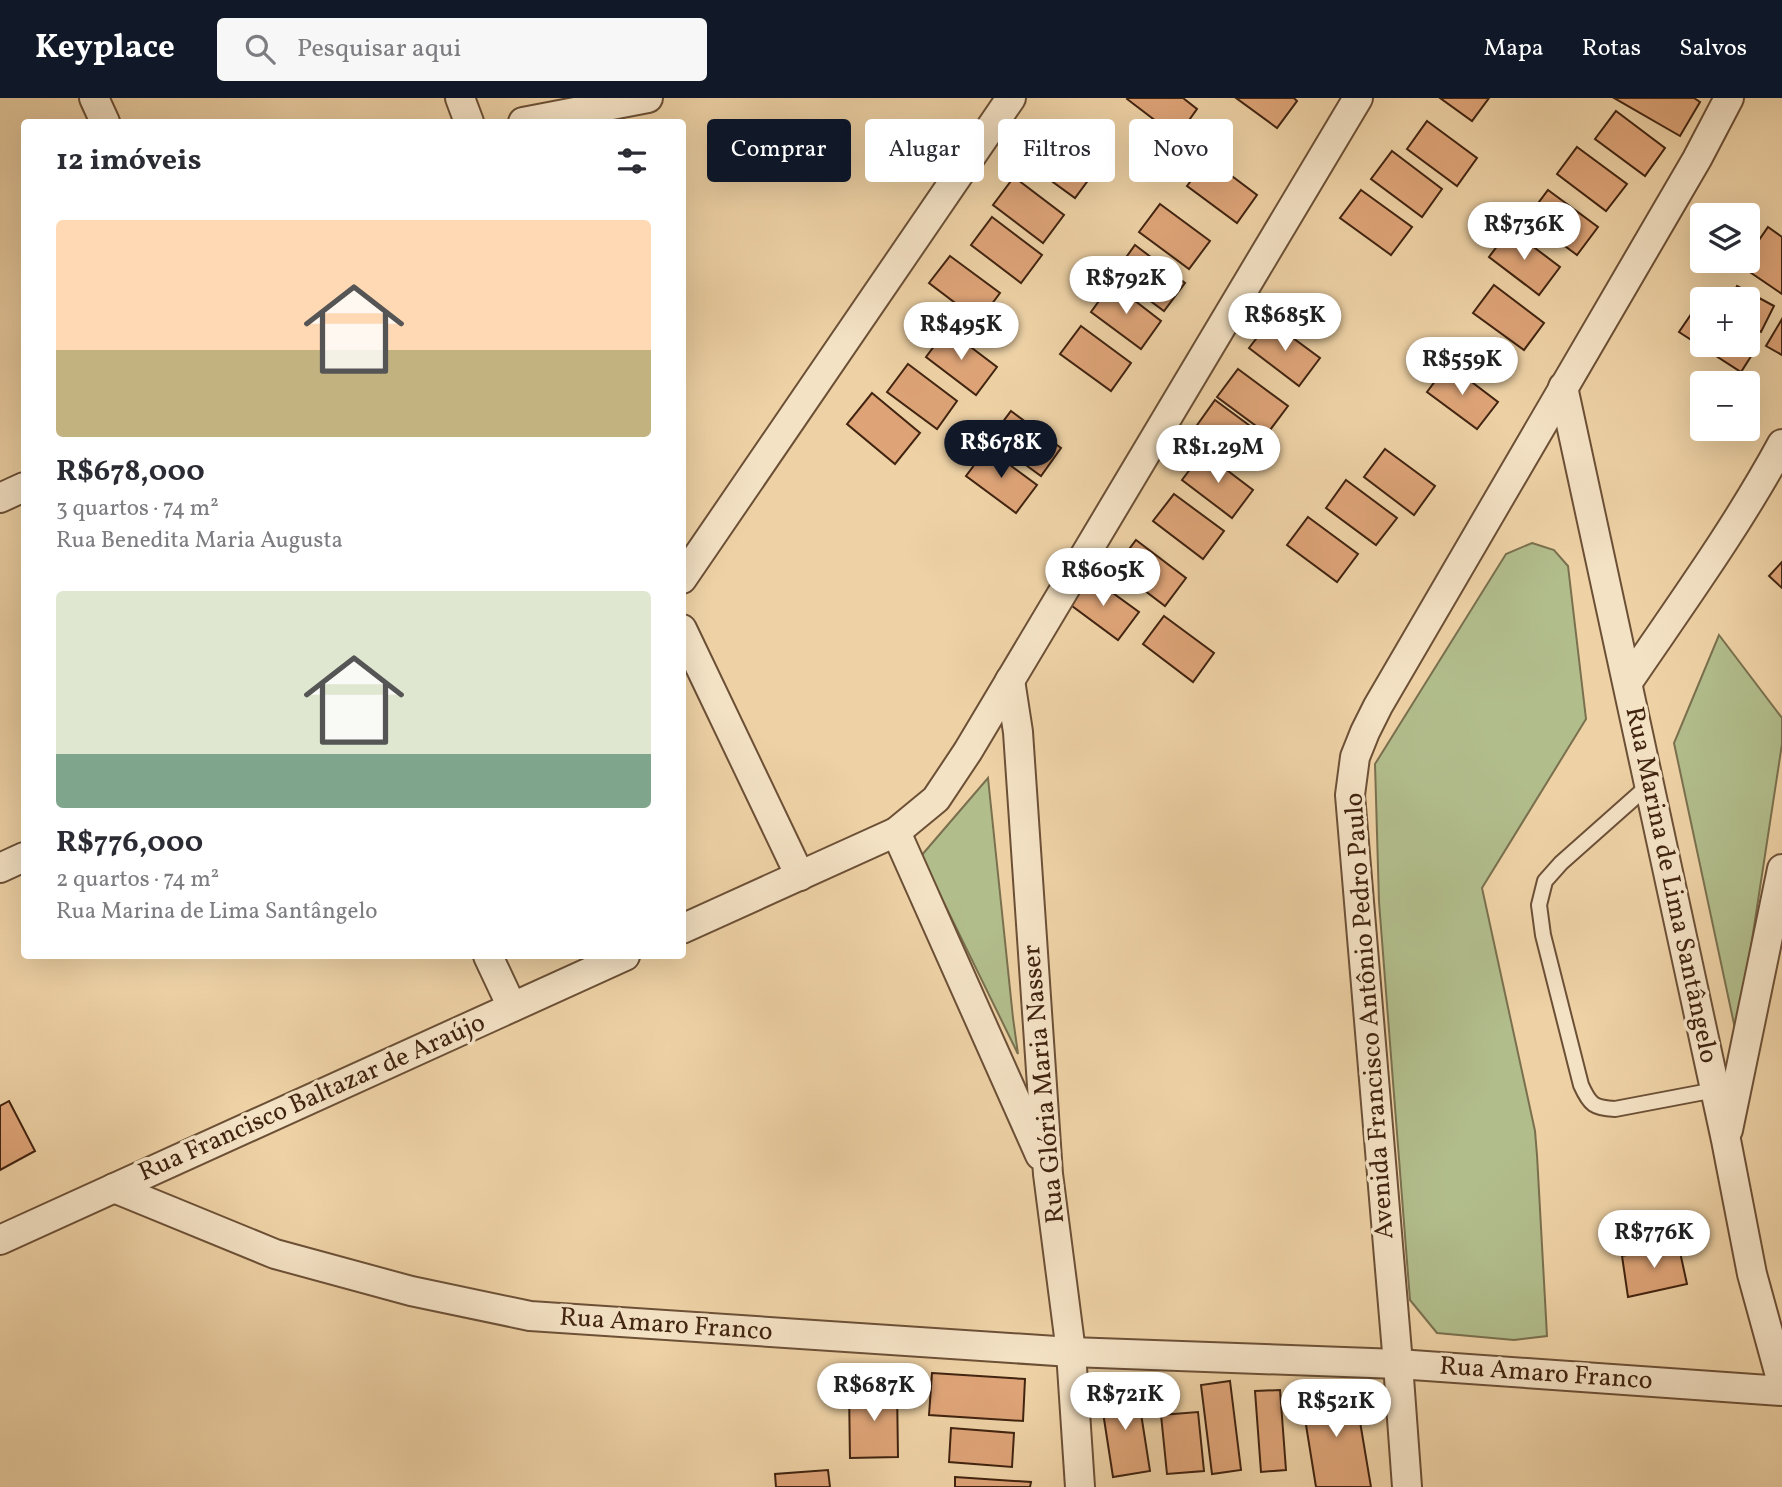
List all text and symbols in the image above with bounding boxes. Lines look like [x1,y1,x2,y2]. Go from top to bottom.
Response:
search box [217,18,707,81]
text: Keyplace [35,26,175,72]
icon: search [241,30,279,68]
text: Pesquisar aqui [297,31,461,67]
text: Mapa [1484,32,1544,66]
text: Rotas [1582,32,1641,66]
text: Salvos [1679,32,1747,66]
chip: Comprar [707,119,851,182]
chip: Alugar [865,119,984,182]
chip: Filtros [998,119,1115,182]
chip: Novo [1129,119,1233,182]
text: 12 imóveis [56,140,202,182]
icon: filters [613,142,651,180]
pin: R$736K [1467,202,1581,262]
map controls [1690,203,1760,441]
button: layers [1690,203,1760,273]
text: R$736K [1484,209,1564,241]
pin: R$792K [1069,256,1183,316]
text: R$792K [1086,263,1166,295]
icon: home [291,266,417,392]
button: + [1690,287,1760,357]
pin: R$685K [1228,294,1342,353]
text: R$685K [1244,300,1326,332]
pin: R$495K [904,302,1018,362]
text: R$495K [920,309,1002,341]
pin: R$559K [1405,338,1519,397]
text: R$559K [1422,344,1502,376]
button: − [1690,371,1760,441]
pin: R$678K [944,420,1058,480]
pin: R$1.29M [1153,426,1283,485]
text: R$678K [960,427,1042,459]
text: R$1.29M [1172,432,1264,464]
text: R$678,000 [56,451,205,493]
text: 3 quartos · 74 m² [56,493,219,525]
text: Rua Benedita Maria Augusta [56,525,343,557]
pin: R$605K [1046,548,1160,608]
text: R$605K [1061,555,1145,587]
icon: home [291,637,417,763]
street label: Rua Marina de Lima Santângelo [1616,703,1726,1067]
street label: Avenida Francisco Antônio Pedro Paulo [1336,791,1404,1241]
text: R$776,000 [56,822,203,864]
text: 2 quartos · 74 m² [56,864,219,896]
text: Rua Marina de Lima Santângelo [56,896,378,928]
street label: Rua Glória Maria Nasser [1014,943,1074,1225]
street label: Rua Francisco Baltazar de Araújo [133,1005,491,1191]
pin: R$776K [1597,1210,1711,1270]
text: R$776K [1614,1217,1694,1249]
street label: Rua Amaro Franco [558,1300,774,1350]
street label: Rua Amaro Franco [1438,1349,1654,1399]
pin: R$687K [817,1364,931,1423]
text: R$687K [833,1370,915,1402]
pin: R$721K [1068,1372,1182,1432]
text: R$721K [1086,1379,1164,1411]
pin: R$521K [1279,1380,1393,1439]
text: R$521K [1297,1386,1375,1418]

